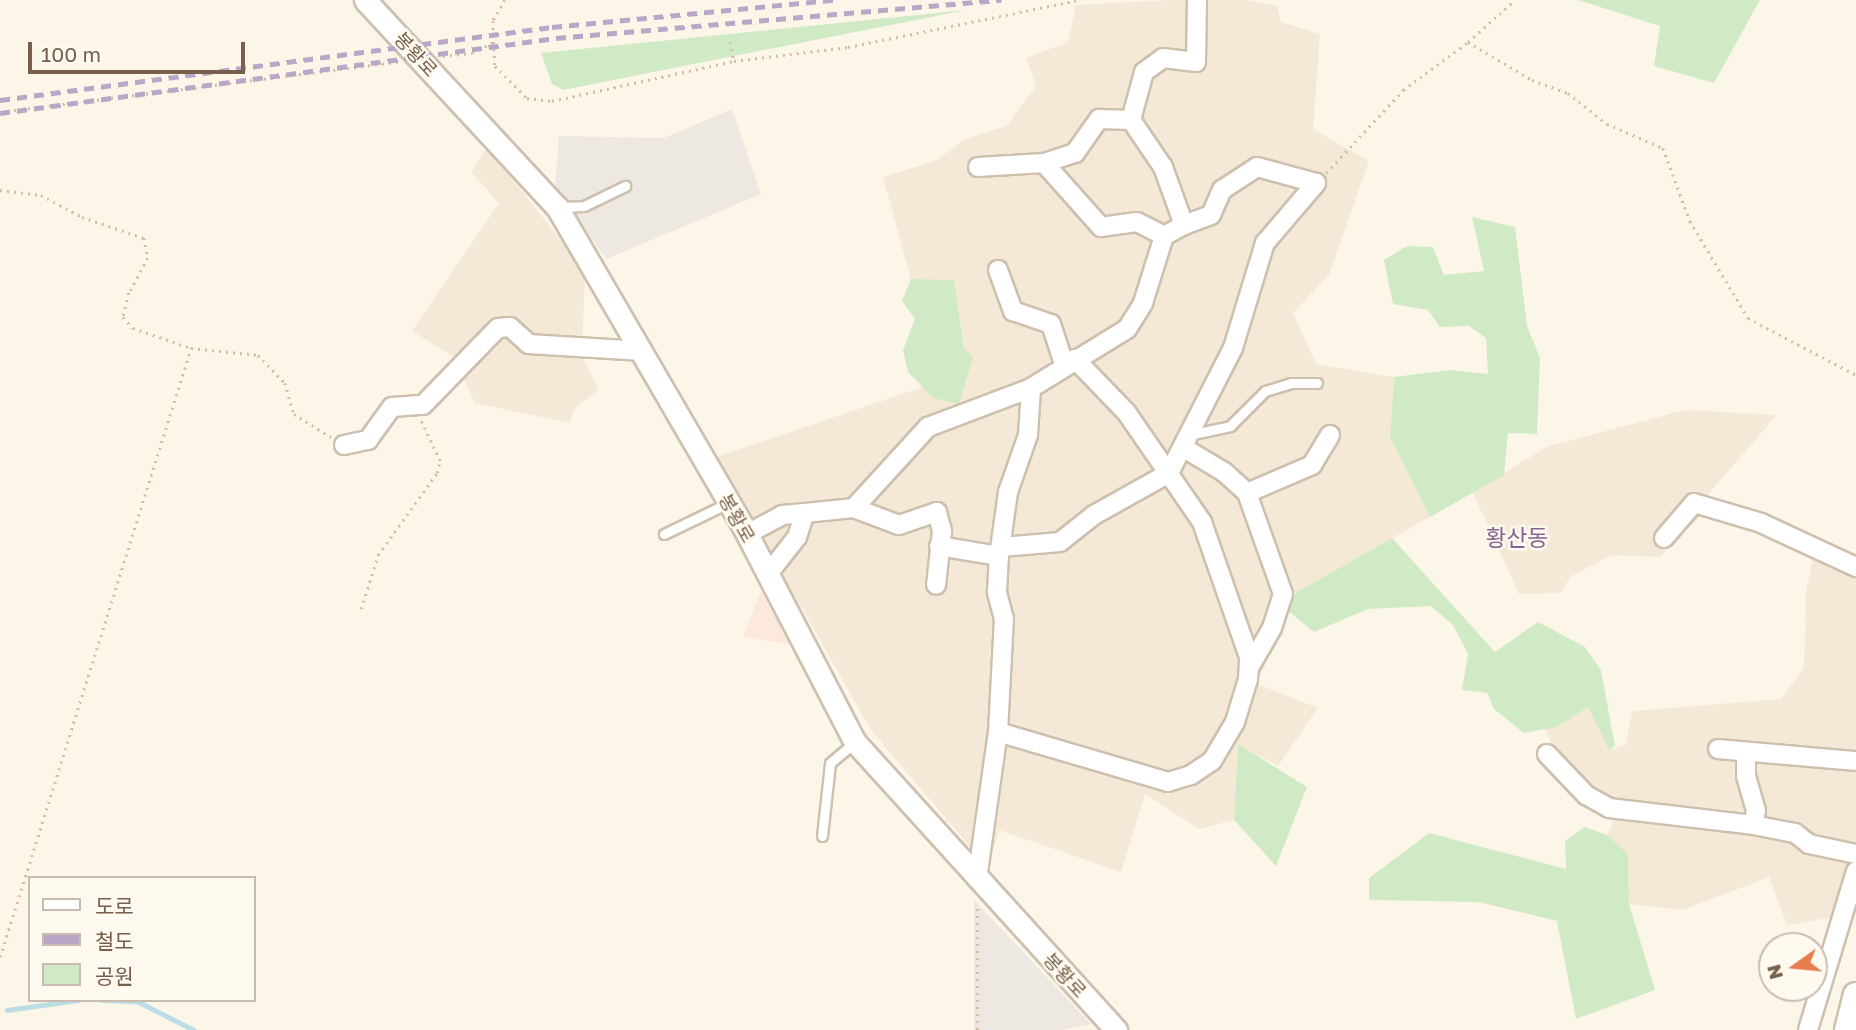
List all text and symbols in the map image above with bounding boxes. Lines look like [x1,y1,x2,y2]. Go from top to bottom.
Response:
street label: 봉황로 [390,27,442,81]
scale bar [32,28,248,72]
text: 100 m [41,41,101,67]
street label: 봉황로 [714,490,760,546]
district label: 황산동 [1485,523,1549,551]
legend [28,876,256,1002]
text: 도로 [95,893,134,919]
text: 철도 [95,928,134,954]
north arrow [1758,932,1828,1002]
street label: 봉황로 [1039,948,1091,1002]
text: N [1761,962,1787,982]
text: 공원 [95,963,134,989]

